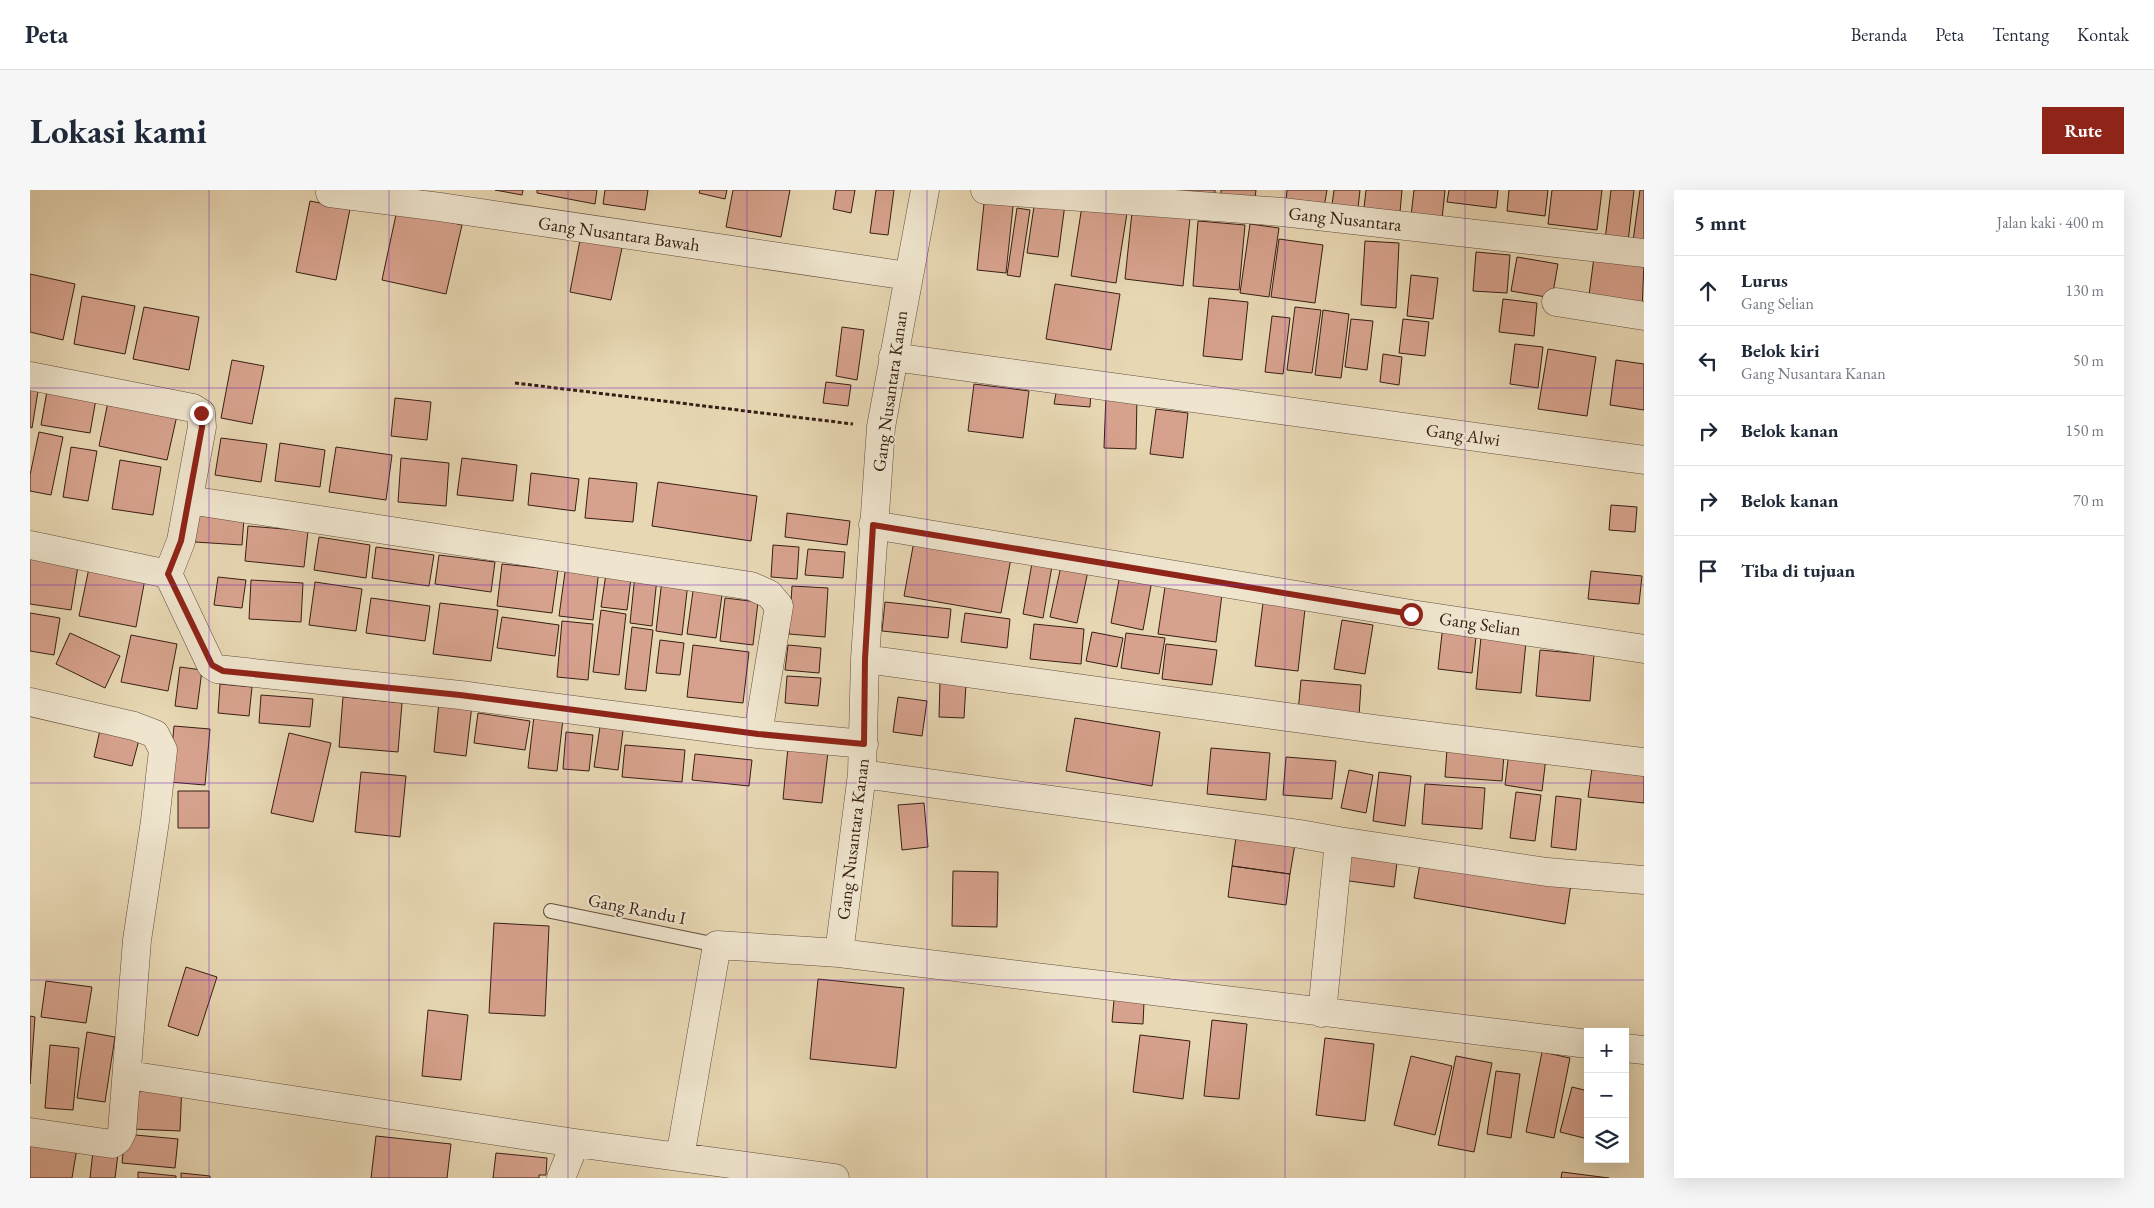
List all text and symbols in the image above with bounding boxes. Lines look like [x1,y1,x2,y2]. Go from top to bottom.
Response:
text: Peta [25,19,68,50]
text: Beranda [1851,23,1907,46]
text: Peta [1935,23,1964,46]
text: Tentang [1992,23,2049,46]
text: Kontak [2077,23,2129,46]
button: Rute [2042,107,2124,154]
text: Lokasi kami [30,108,207,153]
street label: Gang Nusantara [1287,201,1404,236]
text: 5 mnt [1694,209,1746,236]
street label: Gang Nusantara Bawah [537,211,701,256]
text: Jalan kaki · 400 m [1997,212,2104,233]
text: Lurus [1741,268,1788,293]
icon: ahead [1694,277,1722,305]
text: 130 m [2065,280,2104,301]
text: Gang Selian [1741,293,1814,314]
street label: Gang Nusantara Kanan [867,308,912,473]
text: Belok kiri [1741,338,1820,363]
icon: left [1694,347,1722,375]
text: 50 m [2073,350,2104,371]
text: Gang Nusantara Kanan [1741,363,1886,384]
route end [190,402,213,425]
icon: right [1694,417,1722,445]
street label: Gang Alwi [1424,418,1502,451]
text: Belok kanan [1741,418,1839,443]
text: 150 m [2065,420,2104,441]
icon: right [1694,487,1722,515]
text: Belok kanan [1741,488,1839,513]
text: 70 m [2073,490,2104,511]
icon: arrive [1694,557,1722,585]
text: Tiba di tujuan [1741,558,1855,583]
route start [1400,603,1423,626]
street label: Gang Selian [1438,606,1523,641]
street label: Gang Nusantara Kanan [831,756,874,921]
street label: Gang Randu I [586,888,688,929]
map controls [1584,1028,1629,1163]
button: + [1584,1028,1629,1073]
button: − [1584,1073,1629,1118]
button: layers [1584,1118,1629,1163]

